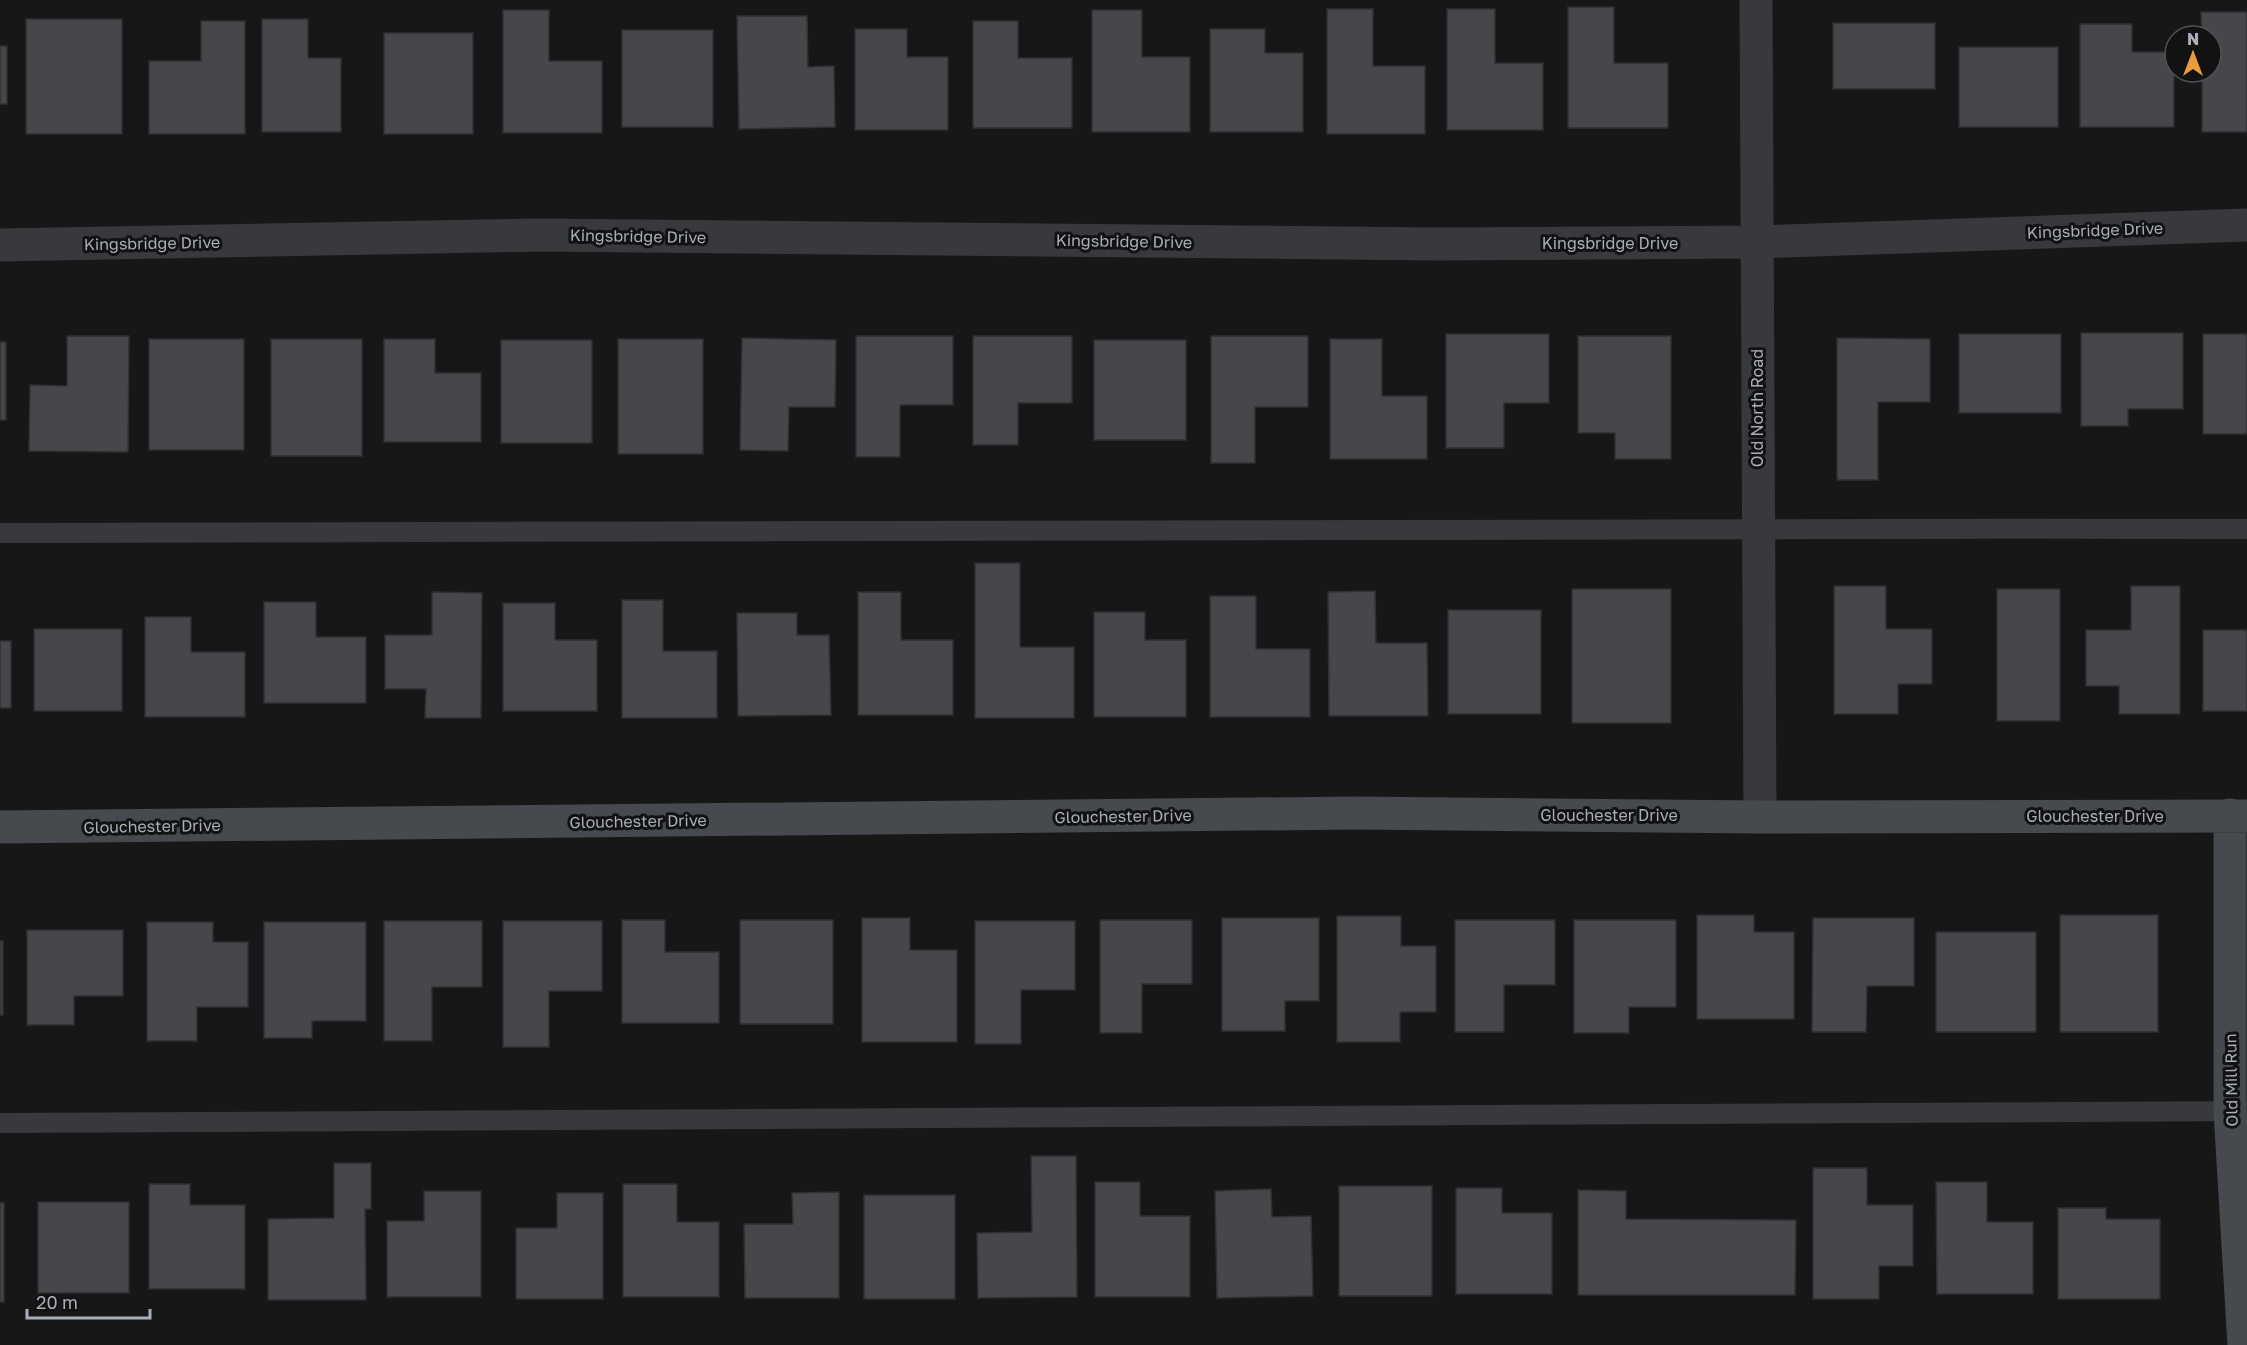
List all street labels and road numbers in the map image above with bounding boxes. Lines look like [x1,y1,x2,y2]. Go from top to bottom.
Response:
street label: Kingsbridge Drive [2026,218,2164,242]
street label: Kingsbridge Drive [570,225,706,247]
street label: Kingsbridge Drive [1056,230,1192,252]
street label: Kingsbridge Drive [84,232,220,254]
street label: Kingsbridge Drive [1542,233,1678,253]
street label: Old North Road [1747,349,1767,467]
street label: Glouchester Drive [1054,805,1192,827]
street label: Glouchester Drive [1540,805,1678,825]
street label: Glouchester Drive [2026,806,2164,826]
street label: Glouchester Drive [569,810,707,832]
street label: Glouchester Drive [83,815,221,837]
street label: Old Mill Run [2220,1033,2242,1127]

